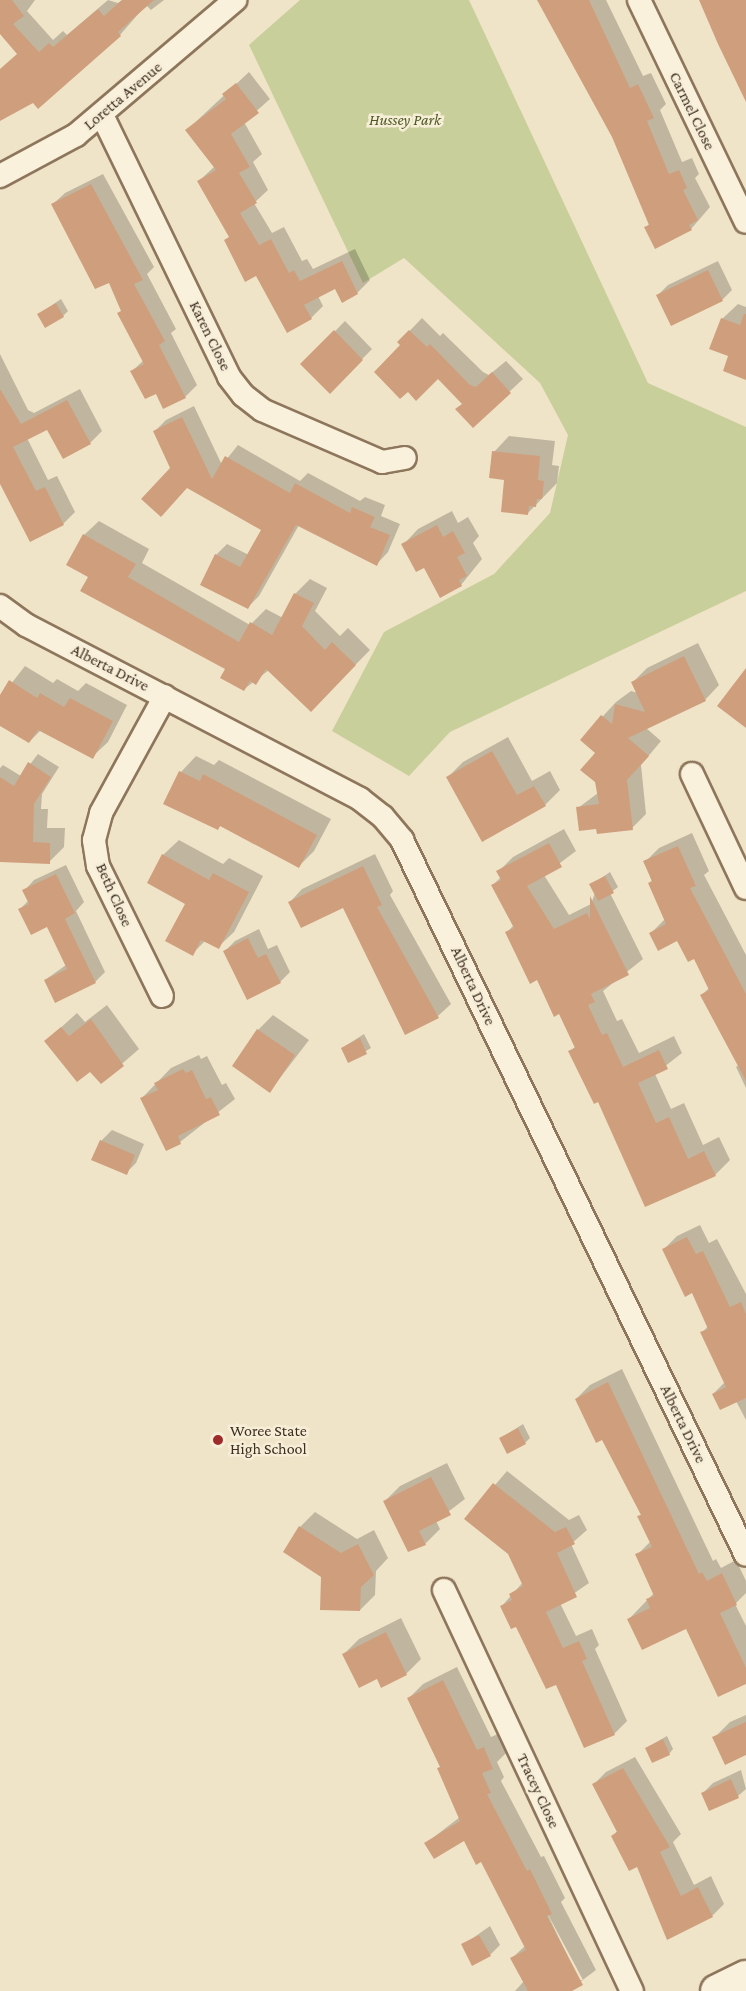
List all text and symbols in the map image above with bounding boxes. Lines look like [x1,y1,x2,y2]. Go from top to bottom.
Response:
street label: Loretta Avenue [80,58,166,134]
street label: Carmel Close [665,69,719,153]
park label: Hussey Park [369,110,441,130]
street label: Karen Close [185,298,235,374]
street label: Alberta Drive [68,640,152,696]
street label: Beth Close [91,860,137,930]
street label: Alberta Drive [446,944,500,1028]
street label: Alberta Drive [656,1382,710,1466]
place label: Woree State High School [230,1421,307,1459]
marker: Woree State High School [211,1433,225,1447]
street label: Tracey Close [512,1751,564,1831]

